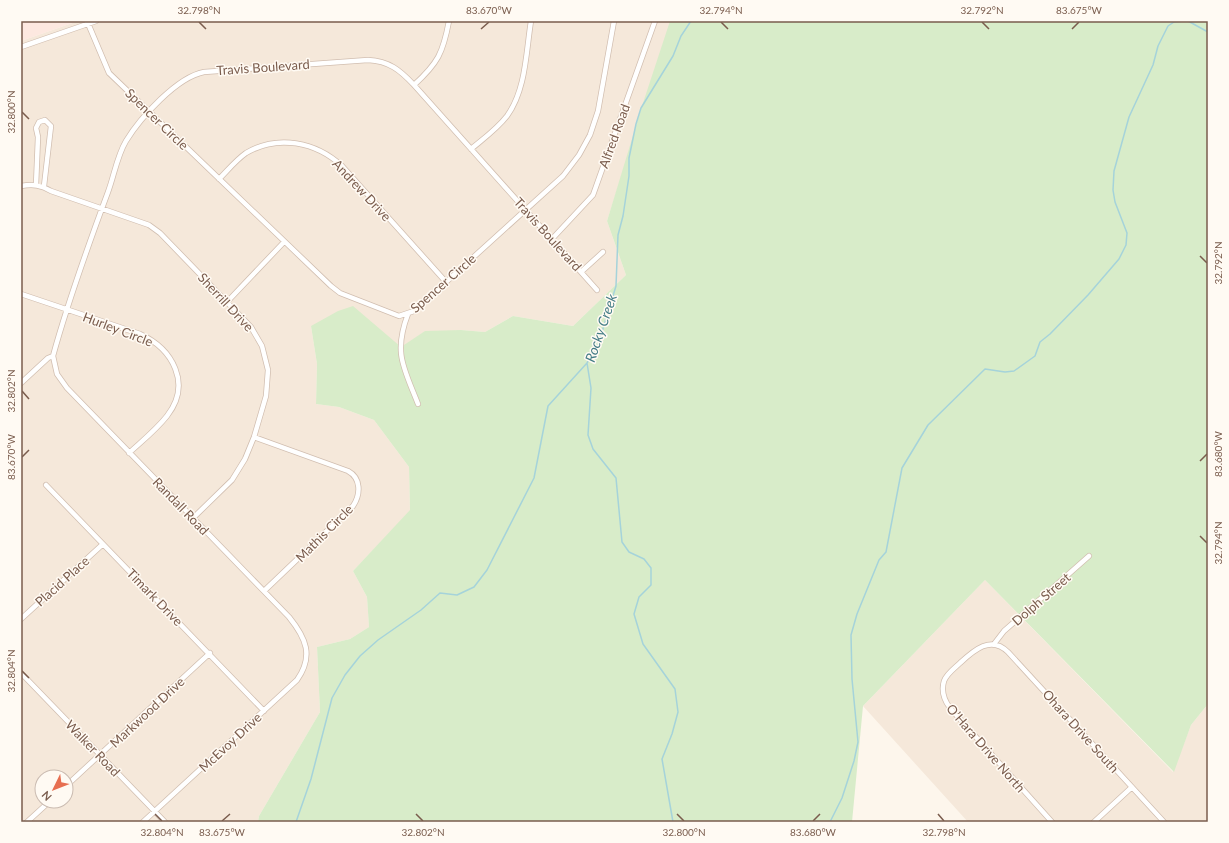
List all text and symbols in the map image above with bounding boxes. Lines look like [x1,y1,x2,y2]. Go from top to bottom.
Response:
text: 32.798°N [177,4,221,16]
text: 83.670°W [466,4,513,16]
text: 32.794°N [699,4,743,16]
text: 32.792°N [960,4,1004,16]
text: 83.675°W [1056,4,1103,16]
street label: Travis Boulevard [216,56,310,78]
street label: Spencer Circle [122,85,192,153]
text: 32.800°N [5,90,17,134]
street label: Alfred Road [595,102,633,170]
street label: Andrew Drive [329,156,395,224]
street label: Travis Boulevard [511,194,585,274]
text: 32.792°N [1212,241,1224,285]
street label: Spencer Circle [407,250,479,316]
street label: Sherrill Drive [195,269,257,335]
water label: Rocky Creek [581,291,620,364]
street label: Hurley Circle [81,308,155,350]
text: 32.802°N [5,369,17,413]
text: 83.680°W [1212,430,1224,477]
text: 83.670°W [5,433,17,480]
street label: Randall Road [150,474,212,538]
street label: Mathis Circle [292,501,356,565]
text: 32.794°N [1212,521,1224,565]
street label: Placid Place [32,552,93,610]
street label: Timark Drive [124,565,186,629]
street label: Dolph Street [1008,569,1074,629]
text: 32.804°N [5,649,17,693]
street label: Markwood Drive [106,673,188,751]
street label: Ohara Drive South [1039,686,1123,776]
street label: O’Hara Drive North [943,701,1029,795]
street label: McEvoy Drive [195,709,265,775]
street label: Walker Road [62,717,124,779]
north arrow [34,769,74,809]
text: N [39,789,54,804]
text: 32.804°N [140,826,184,838]
text: 83.675°W [199,826,246,838]
text: 32.802°N [401,826,445,838]
text: 32.800°N [662,826,706,838]
text: 83.680°W [790,826,837,838]
text: 32.798°N [922,826,966,838]

